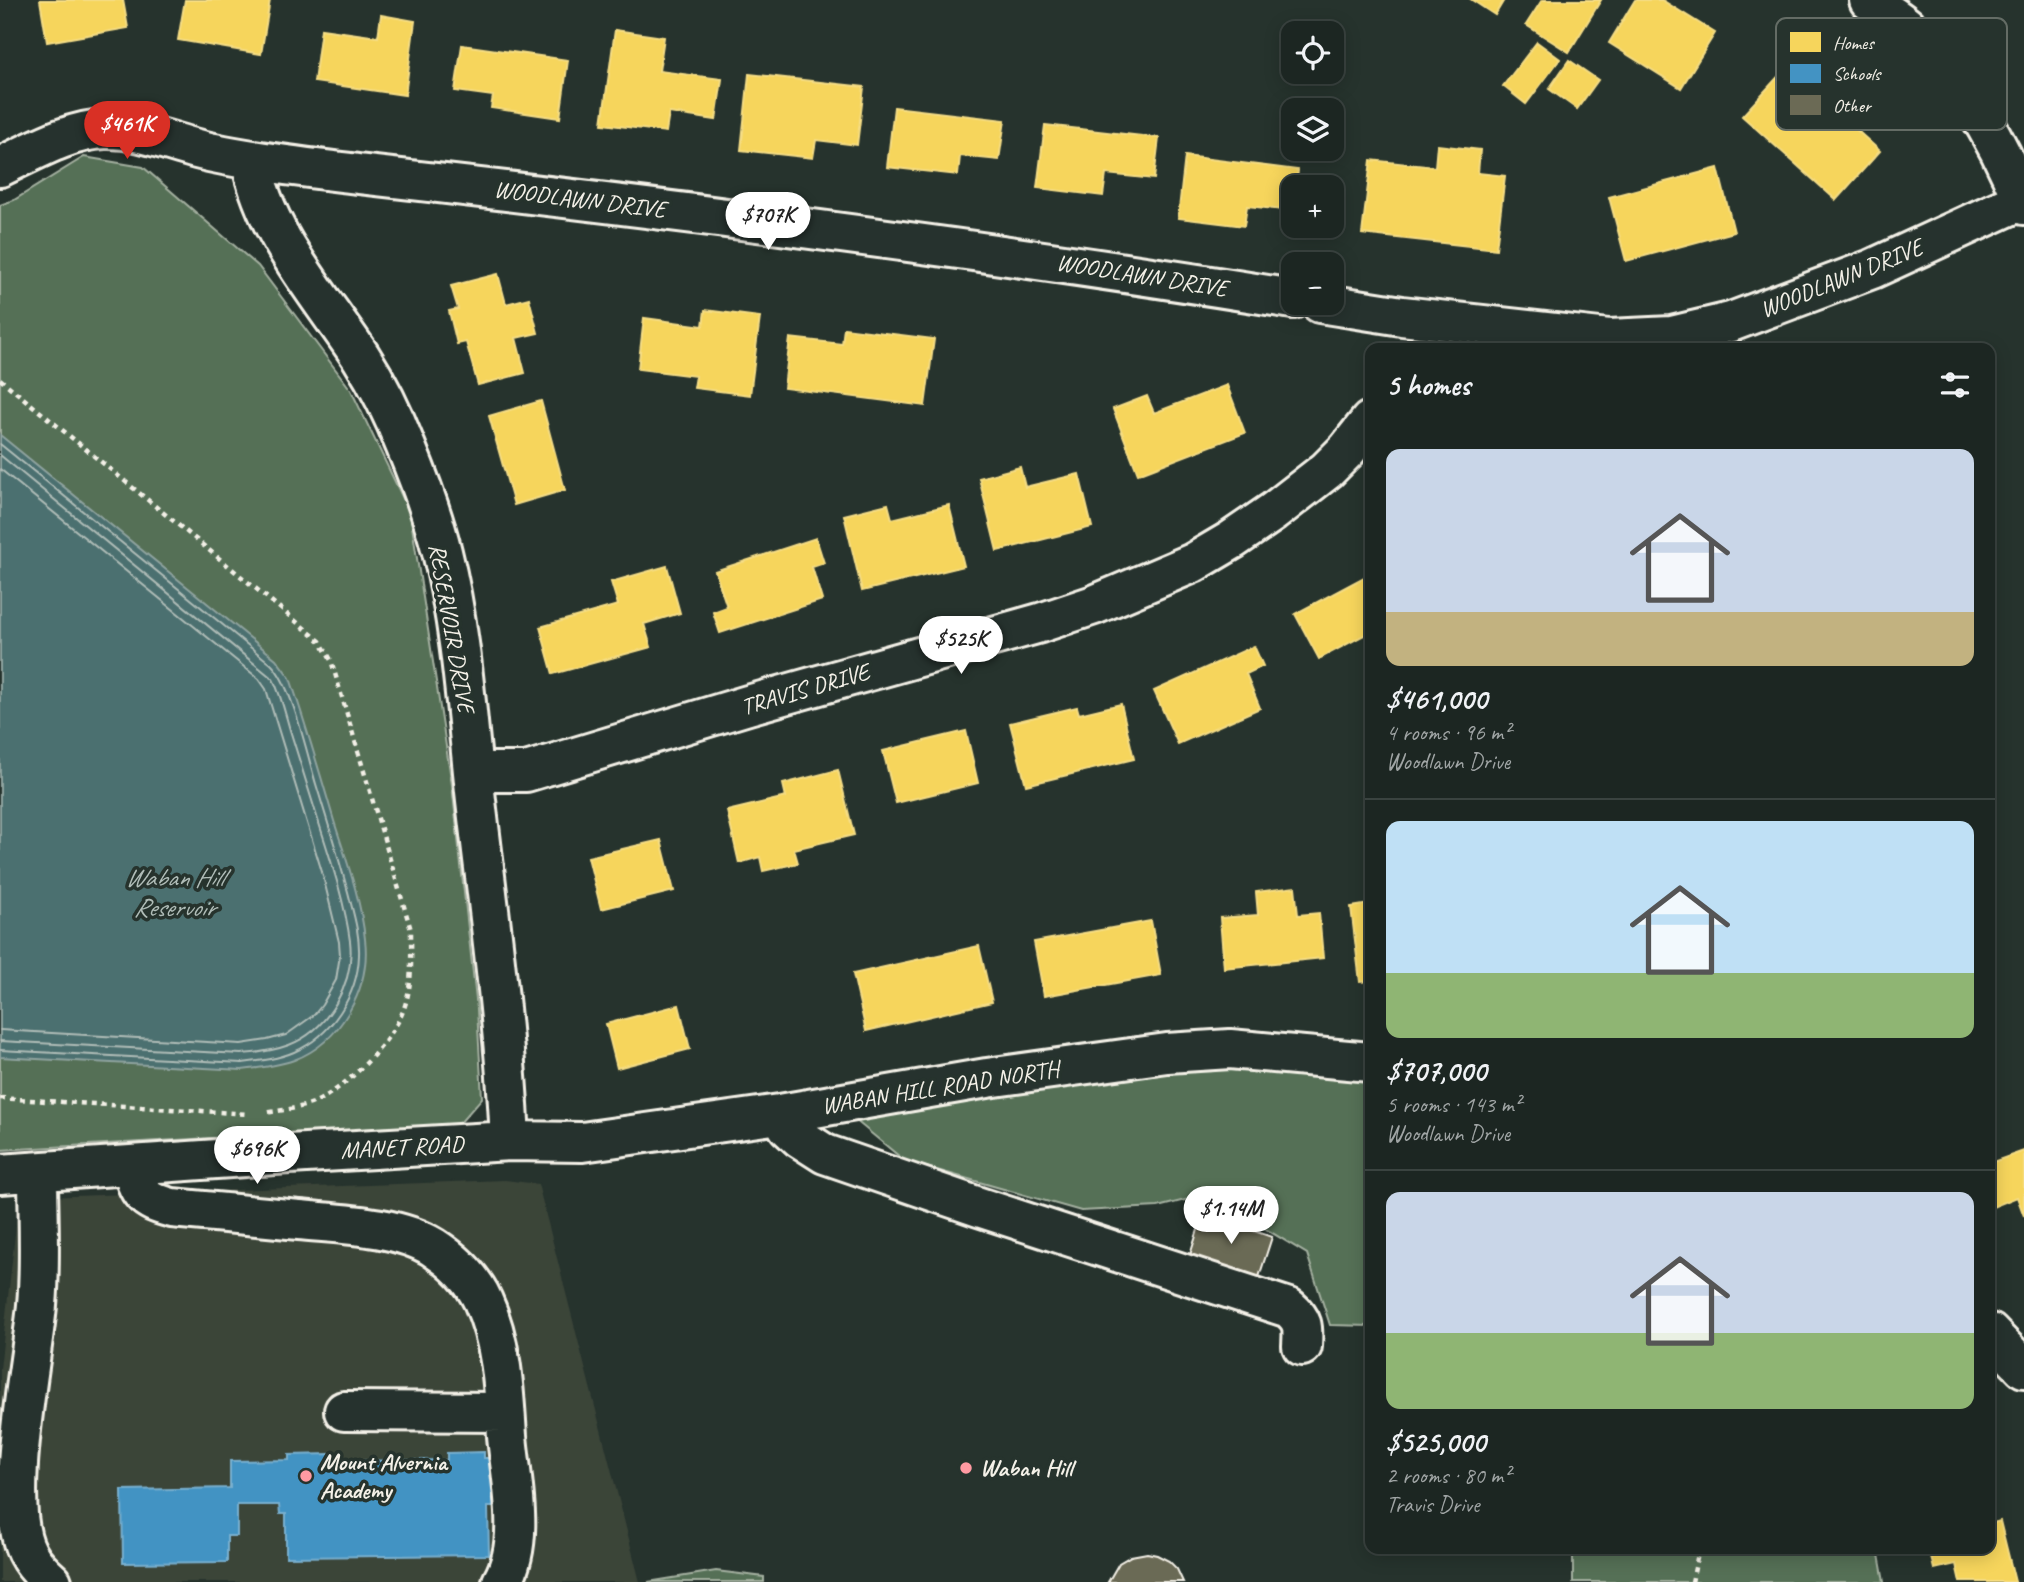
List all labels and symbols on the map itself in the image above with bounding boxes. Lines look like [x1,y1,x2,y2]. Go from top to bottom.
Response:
legend [1776,18,2007,130]
text: Homes [1833,31,1875,55]
text: Schools [1833,62,1883,86]
text: Other [1833,94,1873,118]
pin: $461K [78,102,176,161]
street label: WOODLAWN DRIVE [492,174,670,225]
pin: $707K [719,192,817,252]
street label: WOODLAWN DRIVE [1755,231,1929,324]
street label: WOODLAWN DRIVE [1054,247,1232,304]
street label: RESERVOIR DRIVE [422,541,482,718]
pin: $525K [912,616,1010,676]
street label: TRAVIS DRIVE [737,655,876,722]
water label: Waban Hill Reservoir [125,861,232,924]
street label: WABAN HILL ROAD NORTH [819,1053,1065,1121]
pin: $696K [208,1126,306,1186]
street label: MANET ROAD [340,1129,466,1165]
pin: $1.14M [1174,1186,1288,1246]
place label: Mount Alvernia Academy [320,1447,449,1505]
place label: Waban Hill [980,1453,1077,1483]
marker: Waban Hill [958,1460,974,1476]
marker: Mount Alvernia Academy [298,1468,314,1484]

